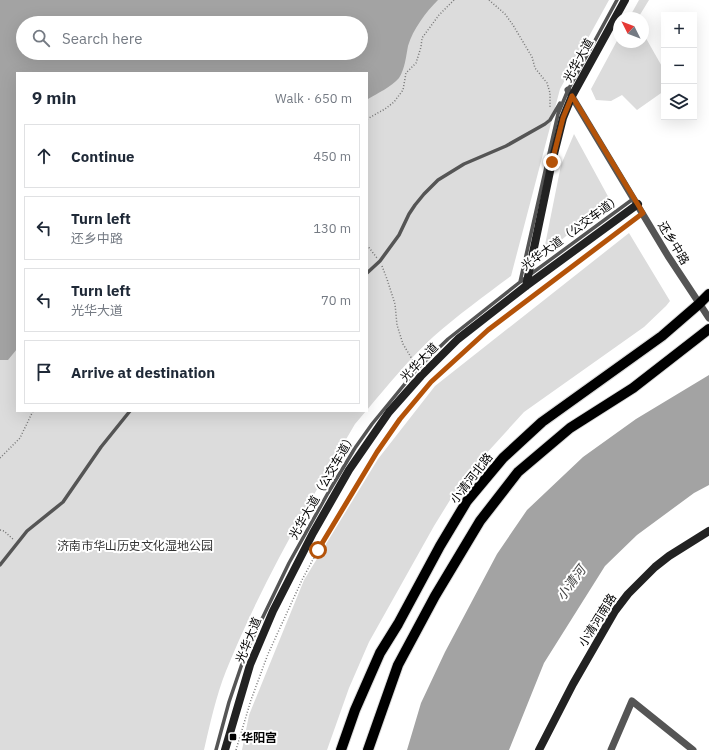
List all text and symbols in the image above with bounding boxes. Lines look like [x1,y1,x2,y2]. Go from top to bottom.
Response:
north arrow [613,12,649,48]
map controls [661,12,697,120]
button: + [661,12,697,48]
search box [16,16,368,60]
icon: search [30,27,52,49]
text: Search here [62,29,142,48]
street label: 光华大道 [560,35,596,85]
button: − [661,48,697,84]
button: layers [661,84,697,120]
text: 9 min [32,87,76,109]
text: Walk · 650 m [275,90,352,107]
icon: ahead [33,145,55,167]
text: Continue [71,147,135,166]
text: 450 m [313,148,351,165]
route end [543,153,561,171]
street label: 光华大道（公交车道） [518,191,624,273]
text: Turn left [71,209,131,228]
icon: left [33,217,55,239]
street label: 还乡中路 [655,219,693,267]
text: 130 m [313,220,351,237]
text: 还乡中路 [71,230,123,247]
text: Turn left [71,281,131,300]
icon: left [33,289,55,311]
text: 70 m [321,292,351,309]
text: 光华大道 [71,302,123,319]
street label: 光华大道 [397,340,441,384]
icon: arrive [33,361,55,383]
text: Arrive at destination [71,363,215,382]
street label: 光华大道（公交车道） [286,430,358,542]
street label: 小清河北路 [447,450,495,506]
park label: 济南市华山历史文化湿地公园 [57,538,213,553]
route start [309,541,327,559]
water label: 小清河 [553,560,591,604]
street label: 小清河南路 [575,591,619,649]
street label: 光华大道 [232,615,264,665]
place label: 华阳宫 [241,730,277,745]
marker: 华阳宫 [228,732,238,742]

